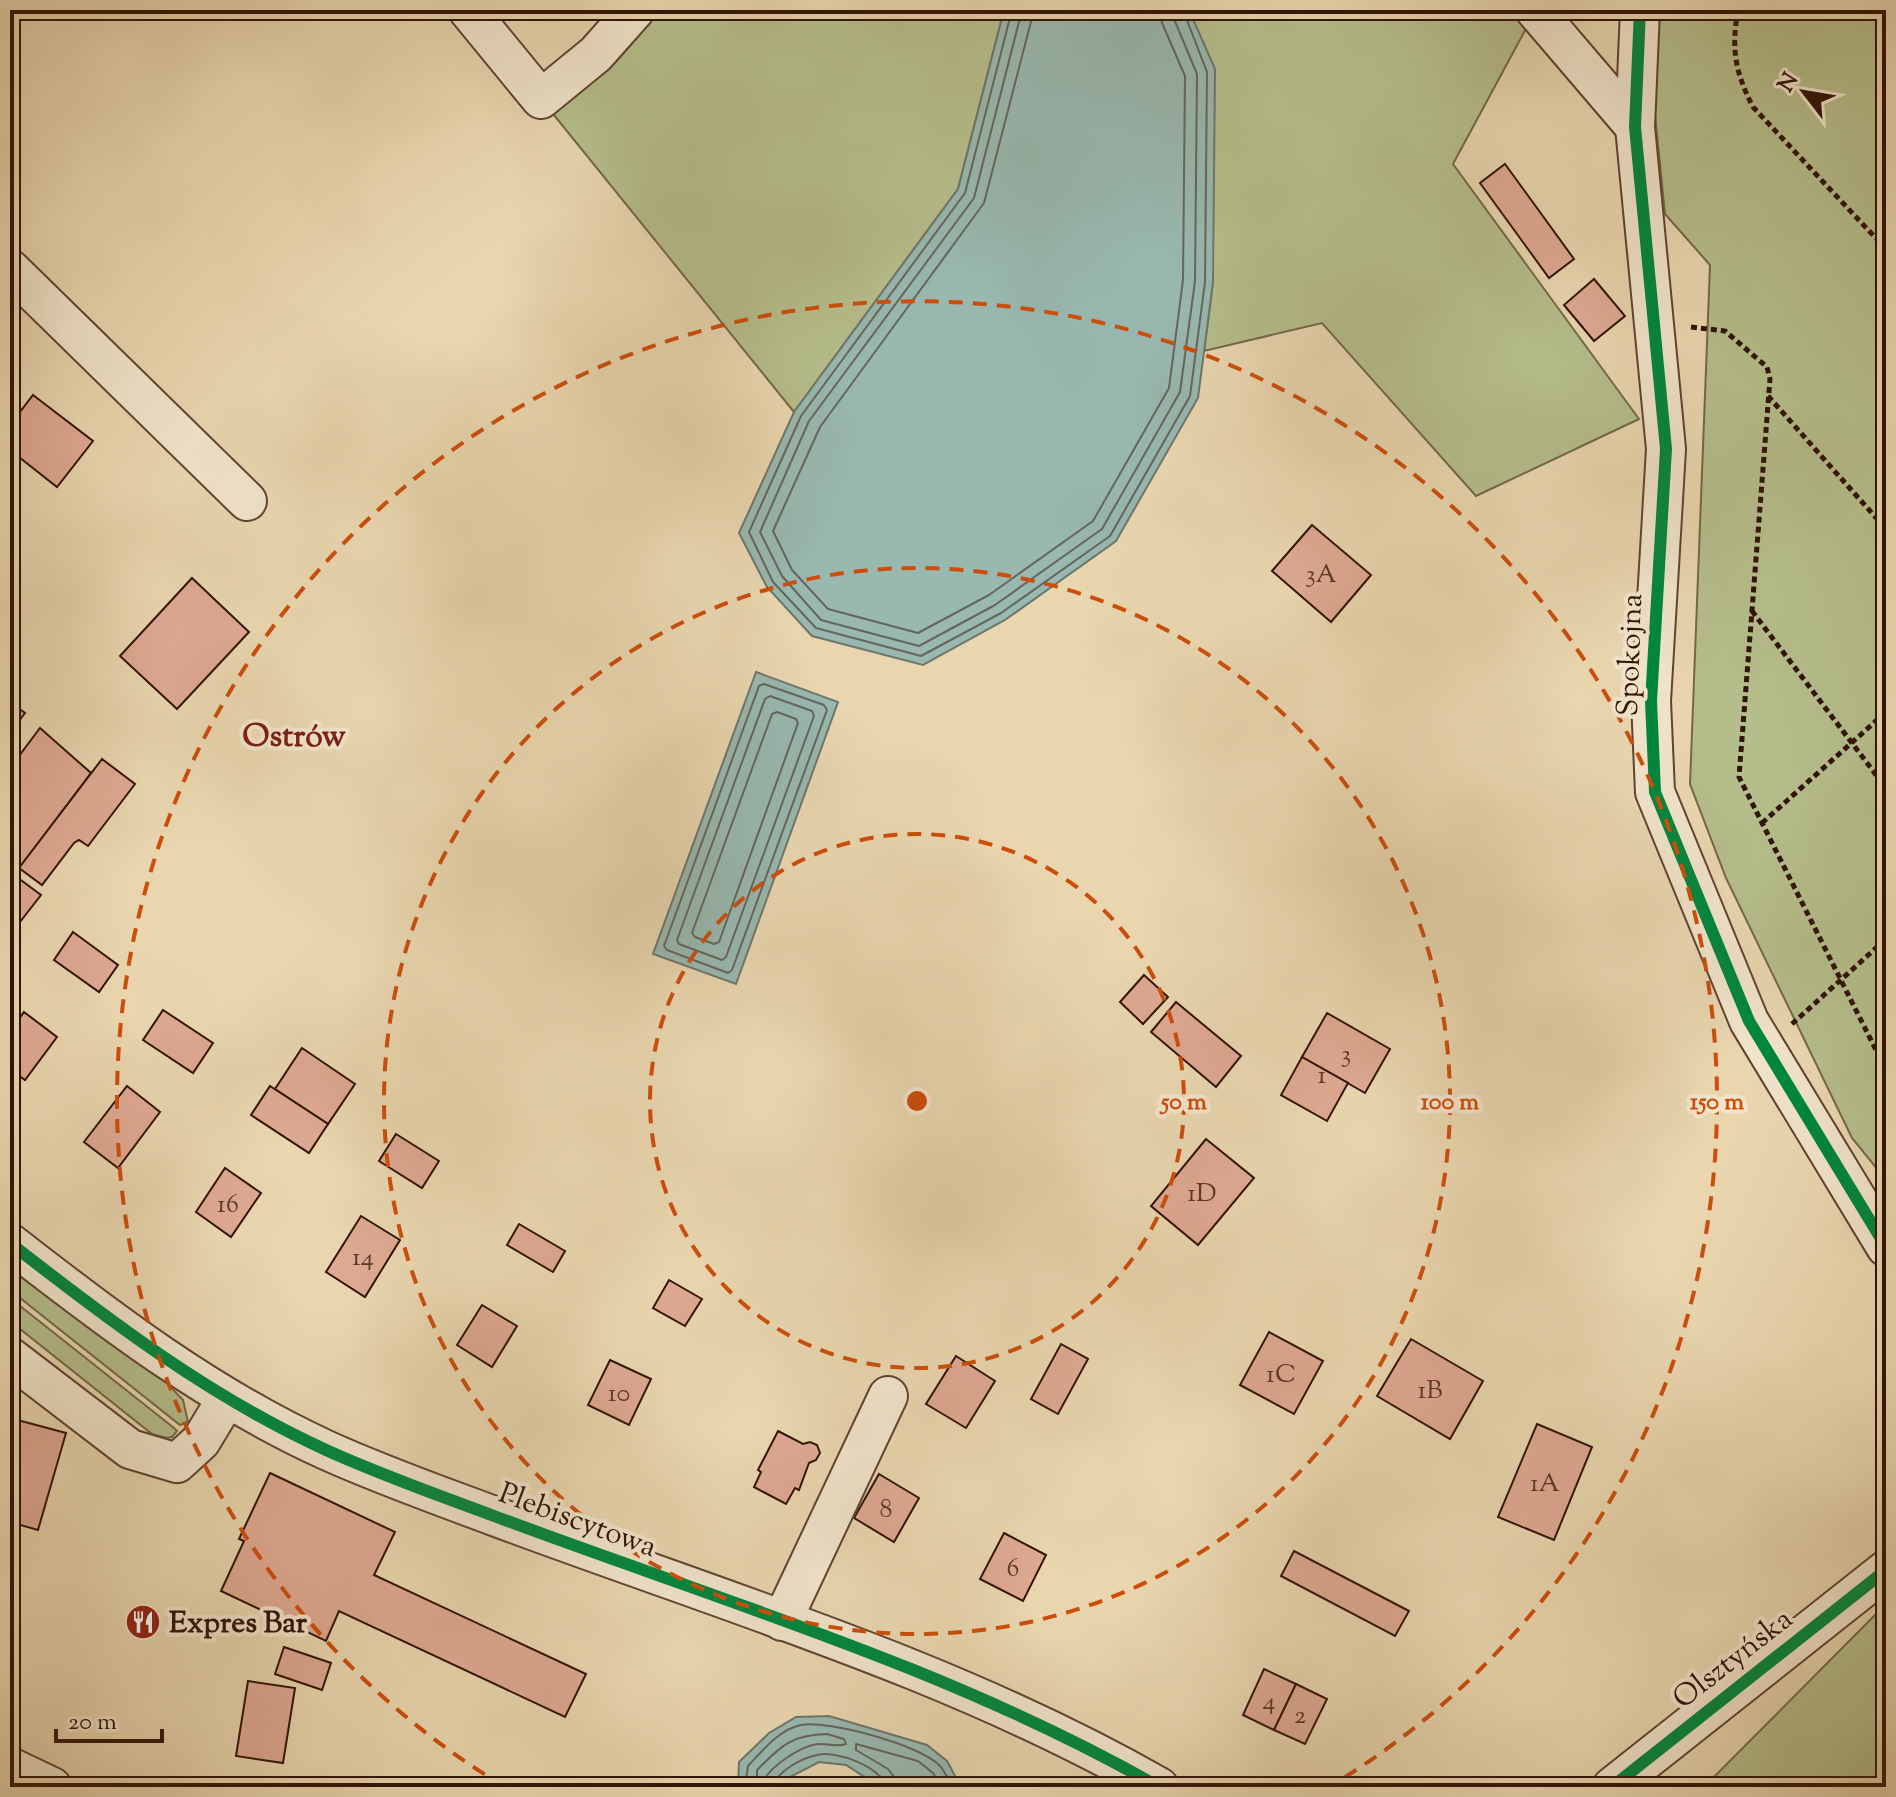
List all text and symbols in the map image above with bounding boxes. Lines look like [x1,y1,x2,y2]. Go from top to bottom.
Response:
north arrow [1764,52,1844,132]
text: N [1771,67,1808,99]
house number: 3A [1305,557,1337,594]
street label: Spokojna [1608,593,1655,717]
district label: Ostrów [242,715,346,761]
house number: 3 [1341,1037,1351,1074]
house number: 1 [1318,1058,1327,1095]
text: 50 m [1159,1086,1207,1120]
text: 100 m [1421,1086,1479,1120]
text: 150 m [1690,1086,1744,1120]
centre of rings [903,1087,931,1115]
house number: 1D [1187,1176,1217,1213]
house number: 16 [217,1187,239,1224]
house number: 14 [352,1240,374,1277]
house number: 1C [1266,1357,1296,1394]
house number: 1B [1417,1373,1443,1410]
house number: 10 [608,1376,630,1413]
house number: 1A [1530,1466,1560,1503]
street label: Plebiscytowa [492,1473,662,1570]
house number: 8 [879,1492,893,1529]
house number: 6 [1007,1551,1019,1588]
street label: Olsztyńska [1664,1599,1803,1721]
restaurant icon: Expres Bar [124,1603,162,1641]
place label: Expres Bar [169,1603,308,1646]
house number: 4 [1262,1684,1276,1721]
scale bar [56,1693,162,1743]
house number: 2 [1294,1698,1306,1735]
text: 20 m [68,1706,117,1740]

